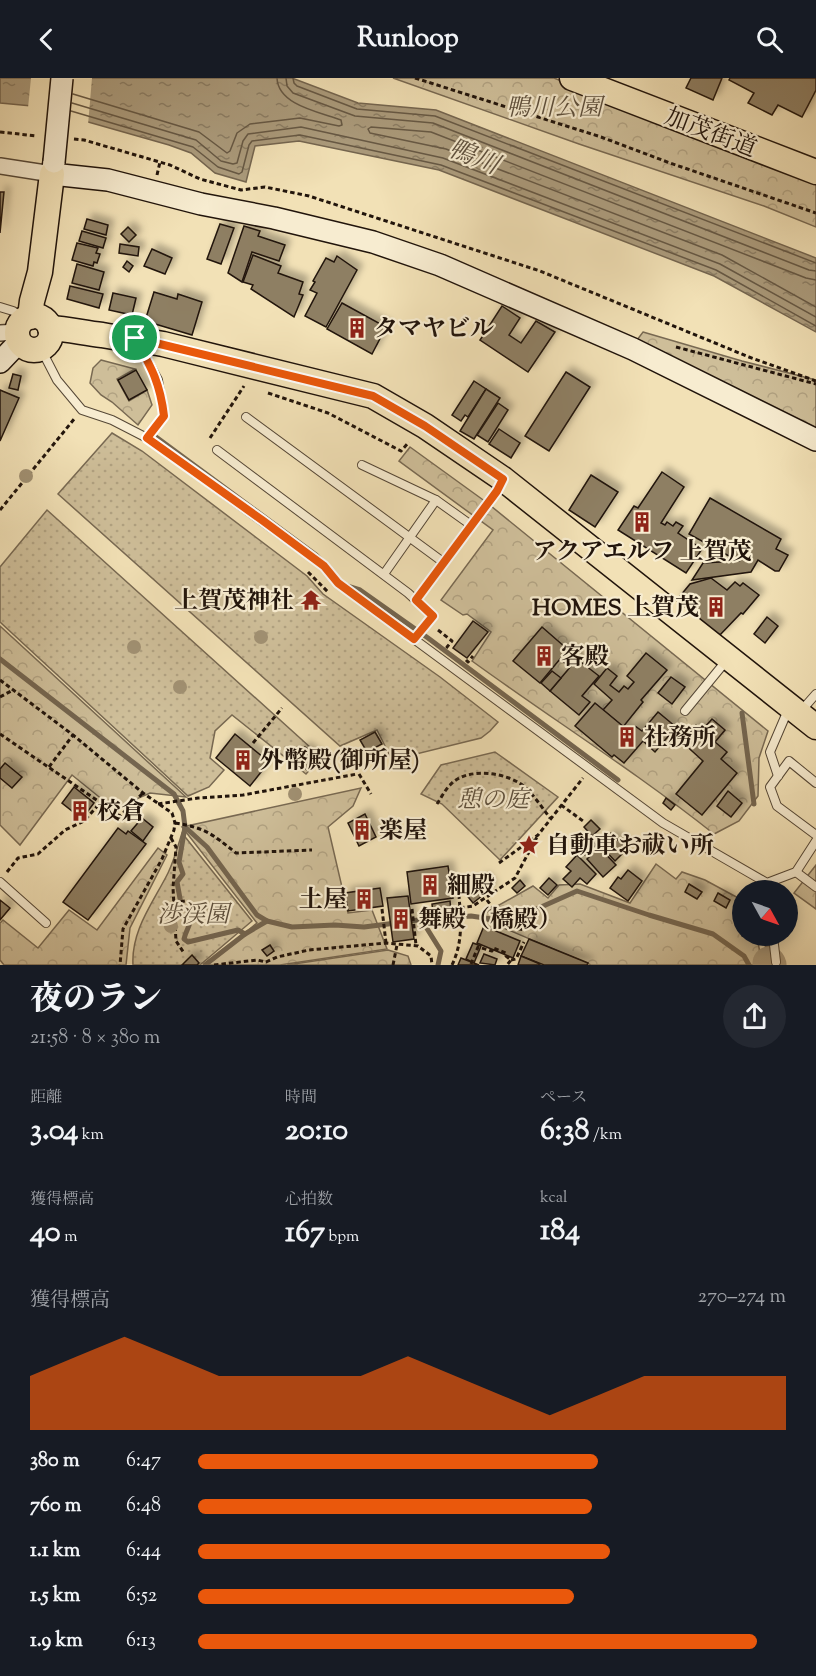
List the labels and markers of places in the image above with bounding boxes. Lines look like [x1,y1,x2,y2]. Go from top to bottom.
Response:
pin [109,312,160,363]
place label: タマヤビル [374,313,494,347]
building icon: タマヤビル [345,316,369,340]
building icon: アクアエルフ 上賀茂 [630,510,654,534]
place label: アクアエルフ 上賀茂 [532,536,752,570]
place label: 上賀茂神社 [174,585,294,619]
temple icon: 上賀茂神社 [299,588,323,612]
place label: HOMES 上賀茂 [532,592,699,626]
building icon: HOMES 上賀茂 [704,595,728,619]
place label: 客殿 [561,641,609,675]
building icon: 客殿 [532,644,556,668]
place label: 社務所 [644,722,716,756]
building icon: 社務所 [615,725,639,749]
place label: 外幣殿(御所屋) [260,745,420,779]
building icon: 外幣殿(御所屋) [231,748,255,772]
place label: 校倉 [97,796,145,830]
building icon: 校倉 [68,799,92,823]
place label: 楽屋 [379,815,427,849]
building icon: 楽屋 [350,818,374,842]
place label: 自動車お祓い所 [546,830,714,864]
place icon: 自動車お祓い所 [517,833,541,857]
place label: 細殿 [447,870,495,904]
building icon: 細殿 [418,873,442,897]
place label: 土屋 [299,884,347,918]
building icon: 土屋 [352,887,376,911]
place label: 舞殿（橋殿） [418,904,562,938]
building icon: 舞殿（橋殿） [389,907,413,931]

